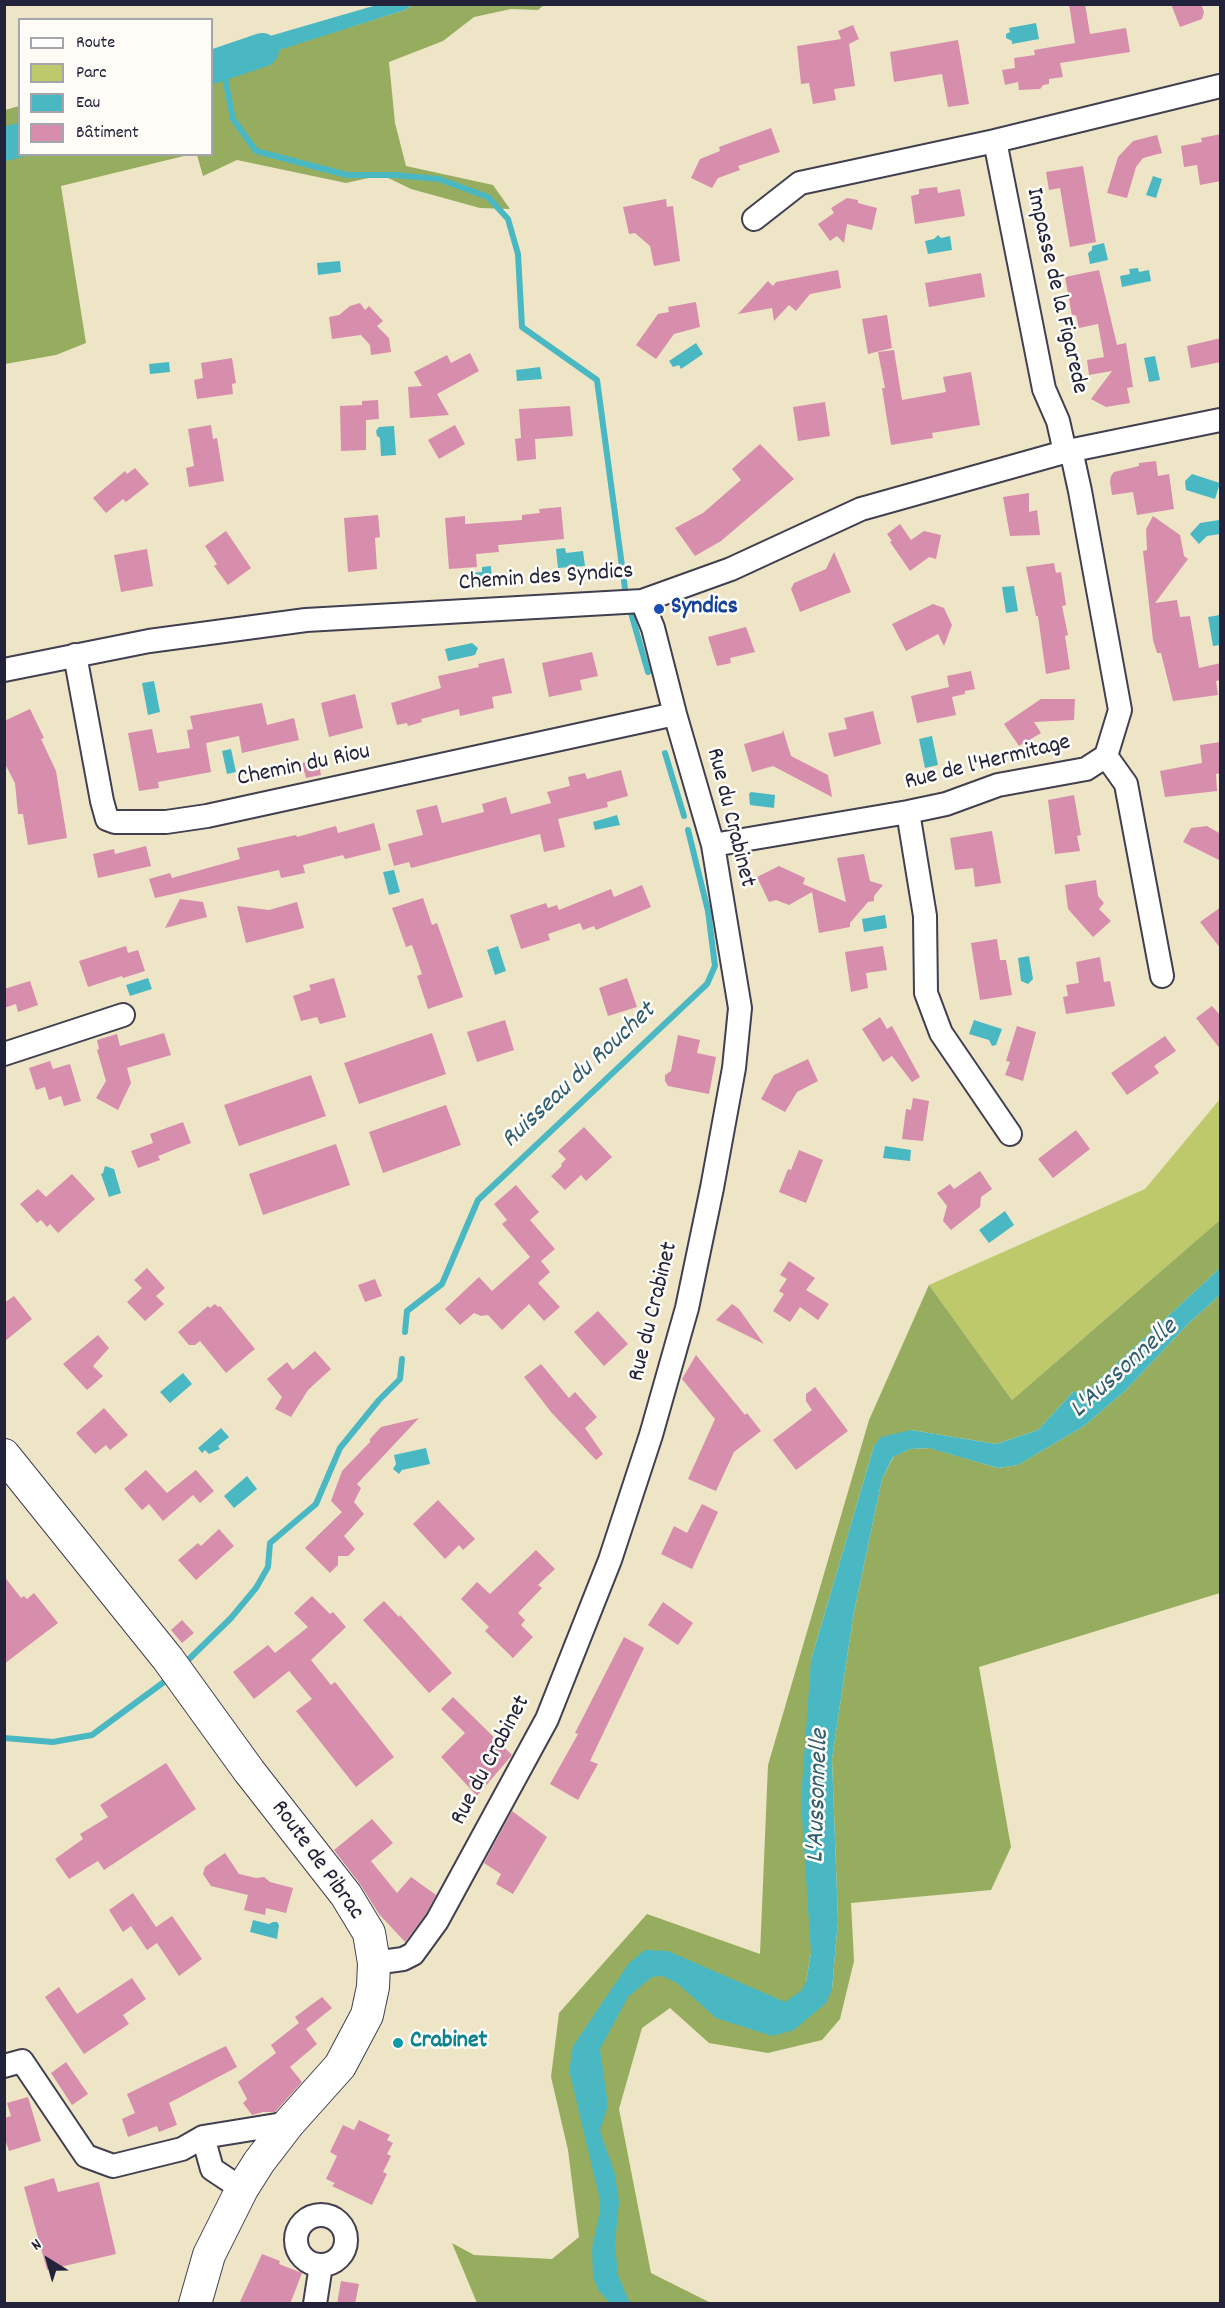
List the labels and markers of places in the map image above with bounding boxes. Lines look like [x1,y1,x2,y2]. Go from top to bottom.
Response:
place label: Syndics [671,595,738,623]
marker: Syndics [652,602,666,616]
place label: Crabinet [410,2029,487,2057]
marker: Crabinet [391,2036,405,2050]

